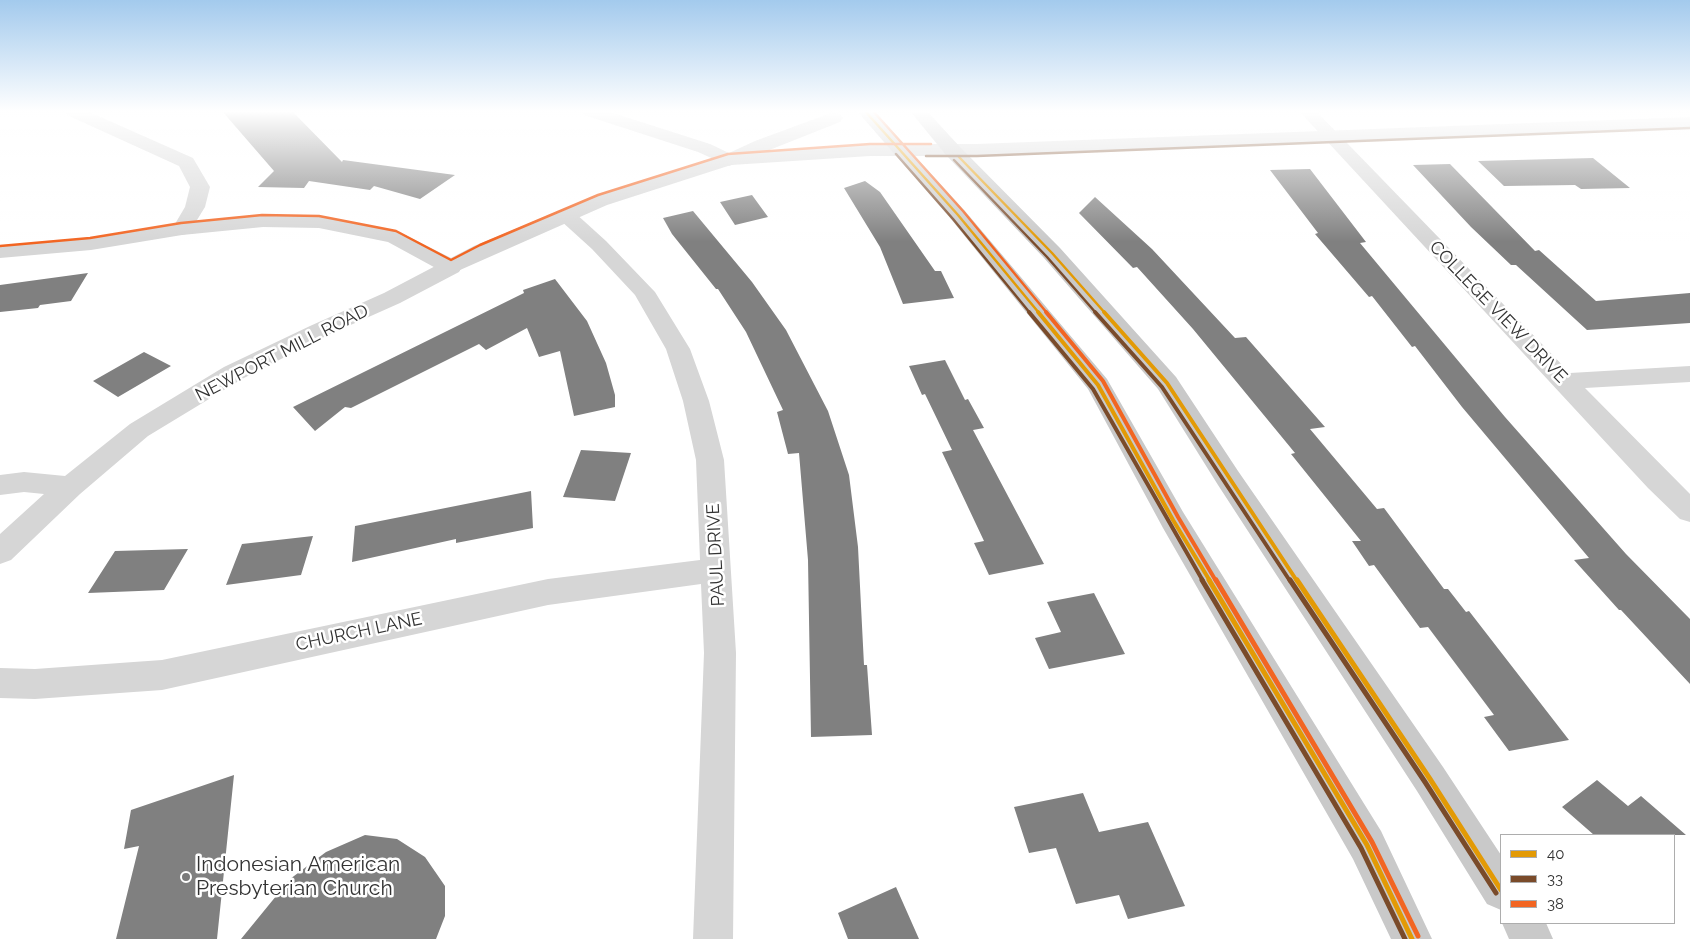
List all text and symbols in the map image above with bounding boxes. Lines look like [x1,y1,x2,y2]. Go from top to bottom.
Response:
street label: COLLEGE VIEW DRIVE [1425,236,1571,388]
street label: NEWPORT MILL ROAD [192,300,372,406]
street label: PAUL DRIVE [703,503,729,607]
street label: CHURCH LANE [294,608,424,656]
legend [1500,834,1675,924]
text: 40 [1547,845,1564,863]
place label: Indonesian American Presbyterian Church [196,852,400,902]
text: 33 [1547,870,1563,888]
marker: Indonesian American Presbyterian Church [180,871,192,883]
text: 38 [1547,895,1564,913]

